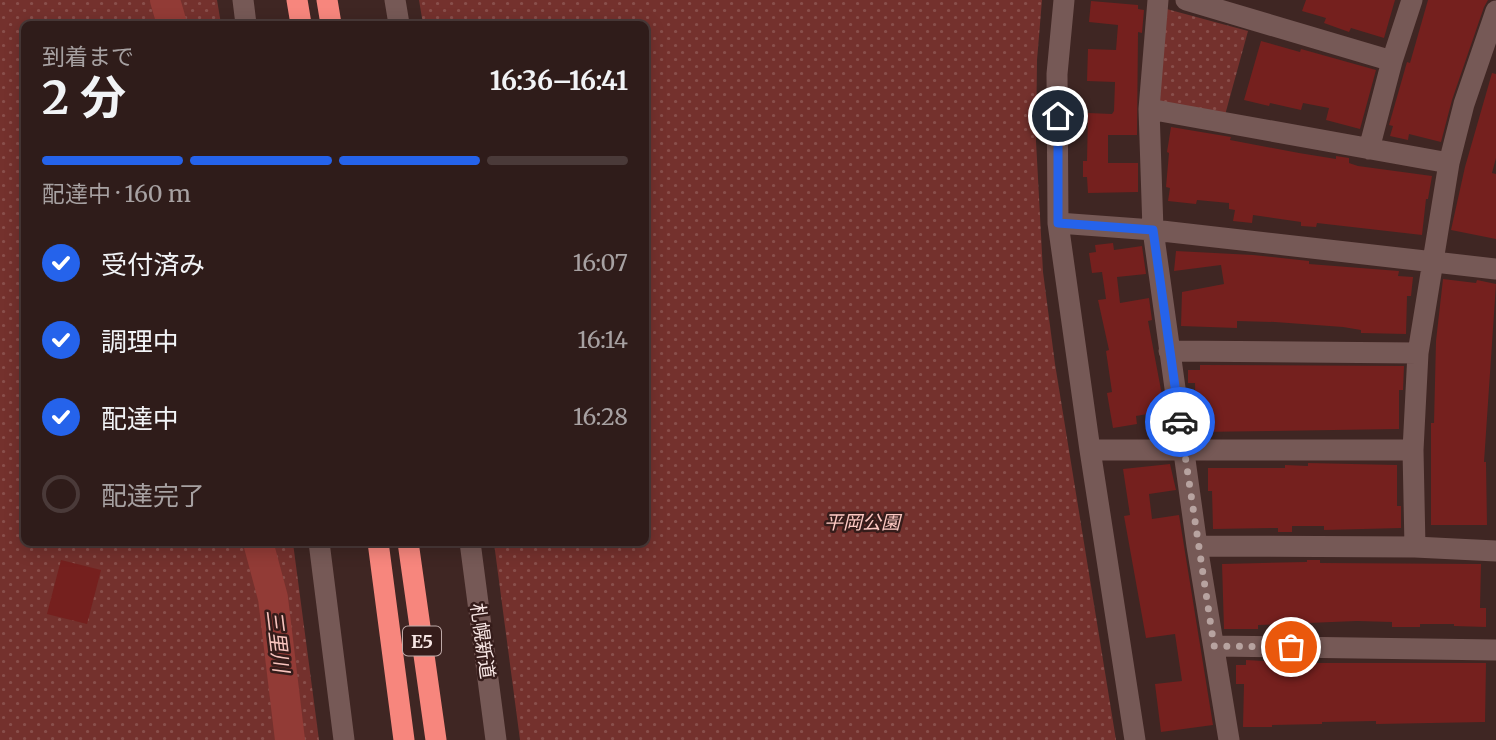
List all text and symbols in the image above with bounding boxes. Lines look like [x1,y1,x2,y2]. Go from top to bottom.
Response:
text: 到着まで [42,42,134,71]
text: 16:36–16:41 [490,64,628,97]
text: 2 分 [42,69,126,127]
pin [1028,86,1088,146]
icon: home [1039,97,1077,135]
text: 配達中 · 160 m [42,179,191,208]
icon: check [42,244,80,282]
text: 受付済み [101,248,205,281]
text: 16:07 [573,248,628,277]
icon: check [42,321,80,359]
text: 調理中 [101,325,179,358]
text: 16:14 [577,325,628,354]
courier [1145,387,1215,457]
icon: check [42,398,80,436]
text: 配達中 [101,402,179,435]
text: 16:28 [573,402,628,431]
icon: car [1161,403,1199,441]
text: 配達完了 [101,479,205,512]
park label: 平岡公園 [824,510,903,534]
street label: 札幌新道 [466,602,500,680]
water label: 三里川 [261,608,295,676]
pin [1261,617,1321,677]
road number: E5 [403,626,441,656]
icon: bag [1272,628,1310,666]

